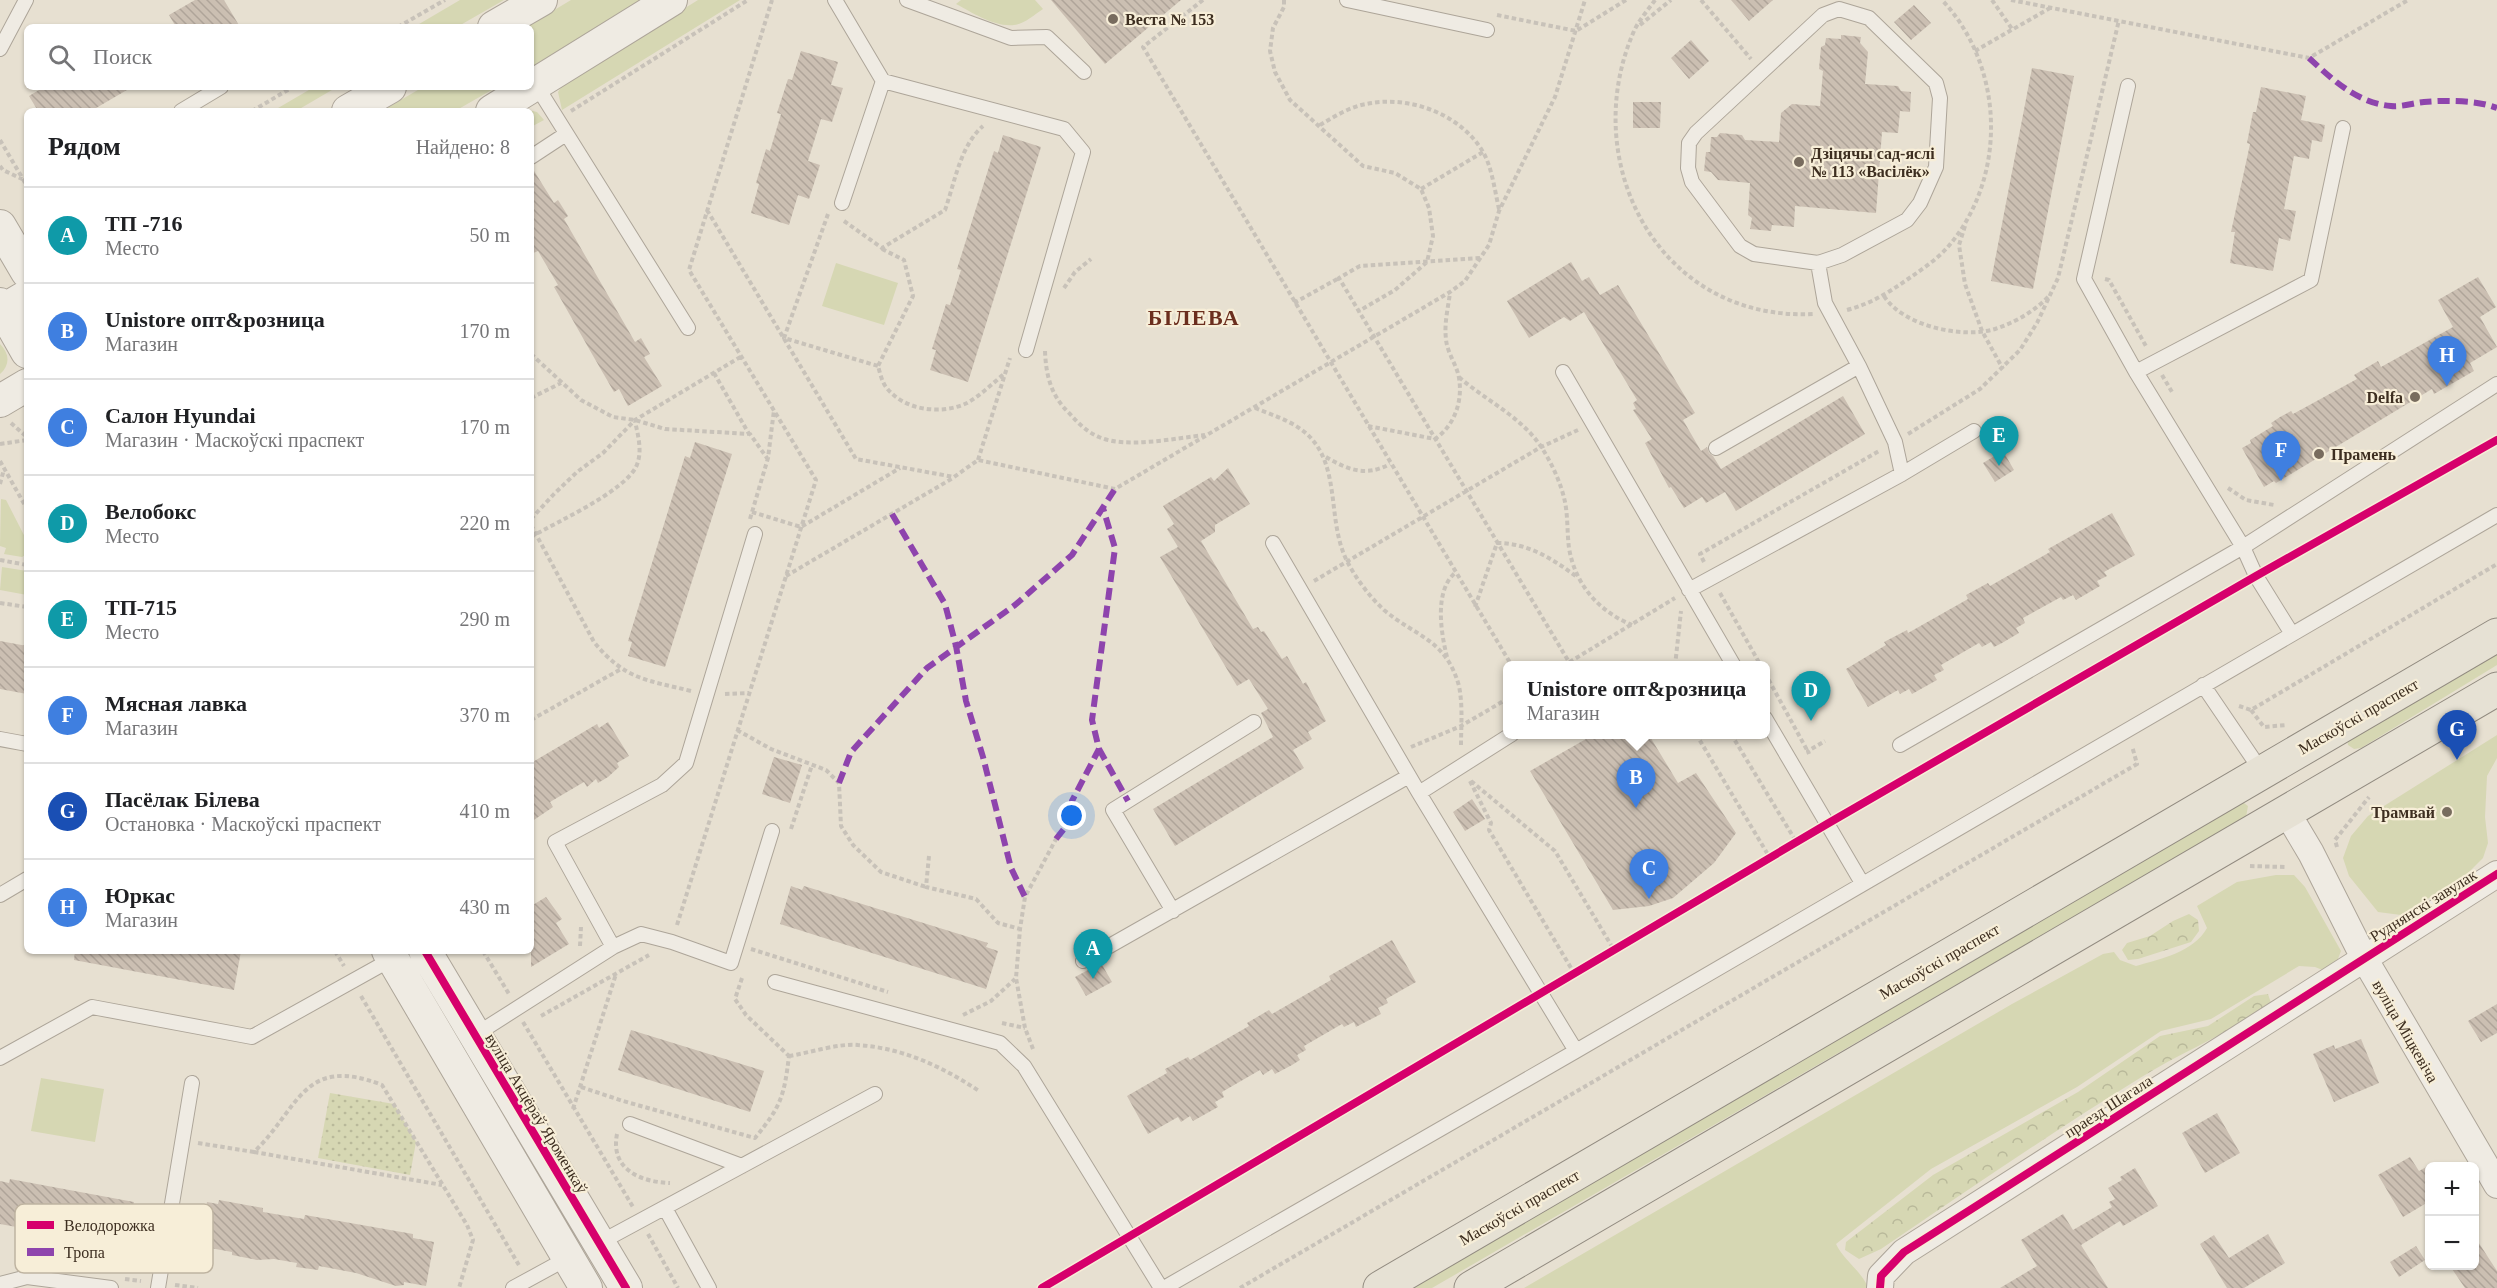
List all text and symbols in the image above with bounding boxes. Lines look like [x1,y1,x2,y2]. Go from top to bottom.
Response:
place label: Веста № 153 [1125,11,1214,28]
marker: Веста № 153 [1106,12,1120,26]
search box [24,24,534,90]
icon: search [45,41,78,74]
text: Поиск [93,44,152,69]
text: Рядом [48,132,121,161]
text: Найдено: 8 [416,136,510,158]
place label: Дзіцячы сад-яслі № 113 «Васілёк» [1811,145,1935,180]
marker: Дзіцячы сад-яслі № 113 «Васілёк» [1792,155,1806,169]
text: ТП -716 [105,211,183,236]
text: A [60,224,75,246]
text: 50 m [469,224,510,246]
text: Место [105,237,159,259]
district label: БІЛЕВА [1148,305,1240,330]
text: Unistore опт&розница [105,307,325,332]
text: B [61,320,74,342]
text: 170 m [459,320,510,342]
text: Магазин [105,333,178,355]
pin: H [2428,336,2466,386]
place label: Delfa [2367,389,2403,406]
marker: Delfa [2408,390,2422,404]
text: Салон Hyundai [105,403,256,428]
text: C [60,416,75,438]
text: 170 m [459,416,510,438]
pin: E [1980,416,2018,466]
text: Магазин · Маскоўскі праспект [105,429,364,451]
pin: F [2262,432,2300,481]
place label: Прамень [2331,446,2397,464]
marker: Прамень [2312,447,2326,461]
text: Велобокс [105,499,196,524]
text: D [60,512,75,534]
text: 220 m [459,512,510,534]
text: Место [105,525,159,547]
text: ТП-715 [105,595,177,620]
text: E [61,608,74,630]
text: 290 m [459,608,510,630]
text: Место [105,621,159,643]
popup [1503,661,1770,739]
pin: D [1792,672,1830,721]
street label: Маскоўскі праспект [2295,675,2422,759]
text: Unistore опт&розница [1527,676,1746,701]
text: Мясная лавка [105,691,247,716]
text: Магазин [1527,702,1600,724]
text: F [61,704,74,726]
text: 370 m [459,704,510,726]
pin: G [2438,710,2476,760]
text: Магазин [105,717,178,739]
pin: B [1616,758,1656,808]
text: Пасёлак Білева [105,787,260,812]
text: G [60,800,75,822]
text: 410 m [459,800,510,822]
your location [1057,801,1086,830]
place label: Трамвай [2371,804,2435,822]
marker: Трамвай [2440,805,2454,819]
text: Остановка · Маскоўскі праспект [105,813,381,835]
pin: C [1630,850,1668,899]
street label: Руднянскі завулак [2367,866,2480,946]
text: Юркас [105,883,175,908]
text: H [60,896,75,918]
text: 430 m [459,896,510,918]
text: Магазин [105,909,178,931]
street label: Маскоўскі праспект [1876,920,2003,1004]
pin: A [1074,930,1112,979]
street label: вуліца Міцкевіча [2369,977,2442,1086]
street label: вуліца Акцёраў Яроменкаў [481,1030,591,1197]
street label: праезд Шагала [2061,1072,2156,1142]
map controls [2425,1162,2479,1270]
button: + [2425,1162,2479,1216]
street label: Маскоўскі праспект [1456,1166,1583,1250]
legend [15,1204,213,1273]
button: − [2425,1216,2479,1270]
text: Велодорожка [64,1217,155,1235]
text: Тропа [64,1244,105,1262]

